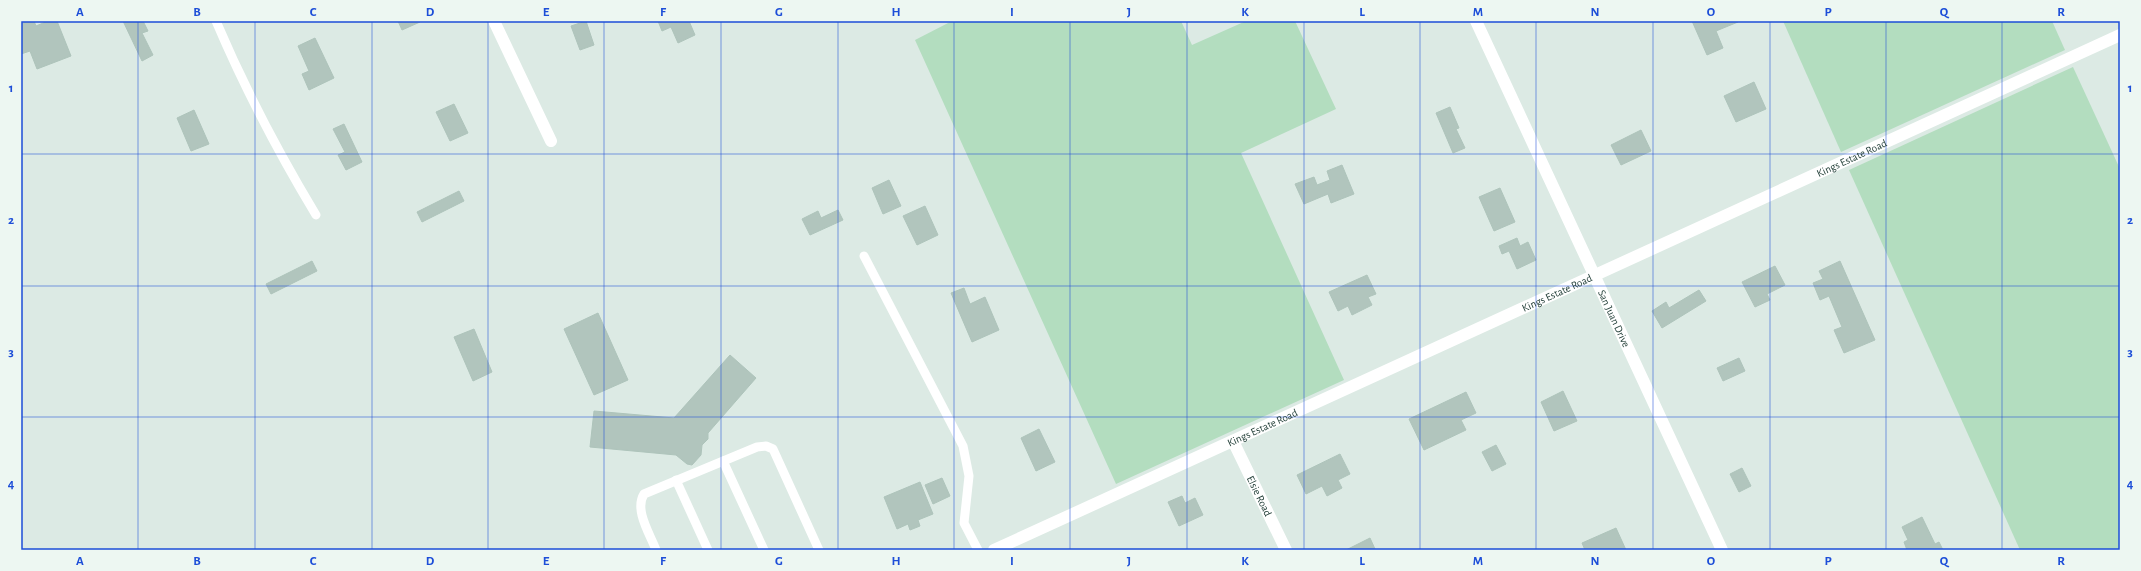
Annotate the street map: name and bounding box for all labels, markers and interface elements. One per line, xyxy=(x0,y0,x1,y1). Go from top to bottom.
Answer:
text: A xyxy=(76,6,84,19)
text: B xyxy=(193,6,201,19)
text: C xyxy=(310,6,317,19)
text: D xyxy=(426,6,435,19)
text: E xyxy=(543,6,550,19)
text: F xyxy=(660,6,667,19)
text: G xyxy=(775,6,783,19)
text: H xyxy=(891,6,901,19)
text: I xyxy=(1010,6,1014,19)
text: J xyxy=(1127,6,1131,19)
text: K xyxy=(1241,6,1249,19)
text: L xyxy=(1359,6,1365,19)
text: M xyxy=(1473,6,1483,19)
text: N xyxy=(1590,6,1600,19)
text: O xyxy=(1707,6,1716,19)
text: P xyxy=(1824,6,1832,19)
text: Q xyxy=(1940,6,1950,19)
text: R xyxy=(2057,6,2065,19)
text: 1 xyxy=(9,82,13,95)
text: 1 xyxy=(2128,82,2132,95)
street label: Kings Estate Road xyxy=(1815,137,1889,179)
text: 2 xyxy=(8,214,14,227)
text: 2 xyxy=(2127,214,2133,227)
street label: Kings Estate Road xyxy=(1520,272,1594,314)
street label: San Juan Drive xyxy=(1596,288,1632,349)
text: 3 xyxy=(8,346,14,359)
text: 3 xyxy=(2127,346,2133,359)
street label: Kings Estate Road xyxy=(1226,407,1300,449)
street label: Elsie Road xyxy=(1245,474,1274,518)
text: 4 xyxy=(8,478,15,491)
text: 4 xyxy=(2127,478,2134,491)
text: A xyxy=(76,555,84,568)
text: B xyxy=(193,555,201,568)
text: C xyxy=(310,555,317,568)
text: D xyxy=(426,555,435,568)
text: E xyxy=(543,555,550,568)
text: F xyxy=(660,555,667,568)
text: G xyxy=(775,555,783,568)
text: H xyxy=(891,555,901,568)
text: I xyxy=(1010,555,1014,568)
text: J xyxy=(1127,555,1131,568)
text: K xyxy=(1241,555,1249,568)
text: L xyxy=(1359,555,1365,568)
text: M xyxy=(1473,555,1483,568)
text: N xyxy=(1590,555,1600,568)
text: O xyxy=(1707,555,1716,568)
text: P xyxy=(1824,555,1832,568)
text: Q xyxy=(1940,555,1950,568)
text: R xyxy=(2057,555,2065,568)

